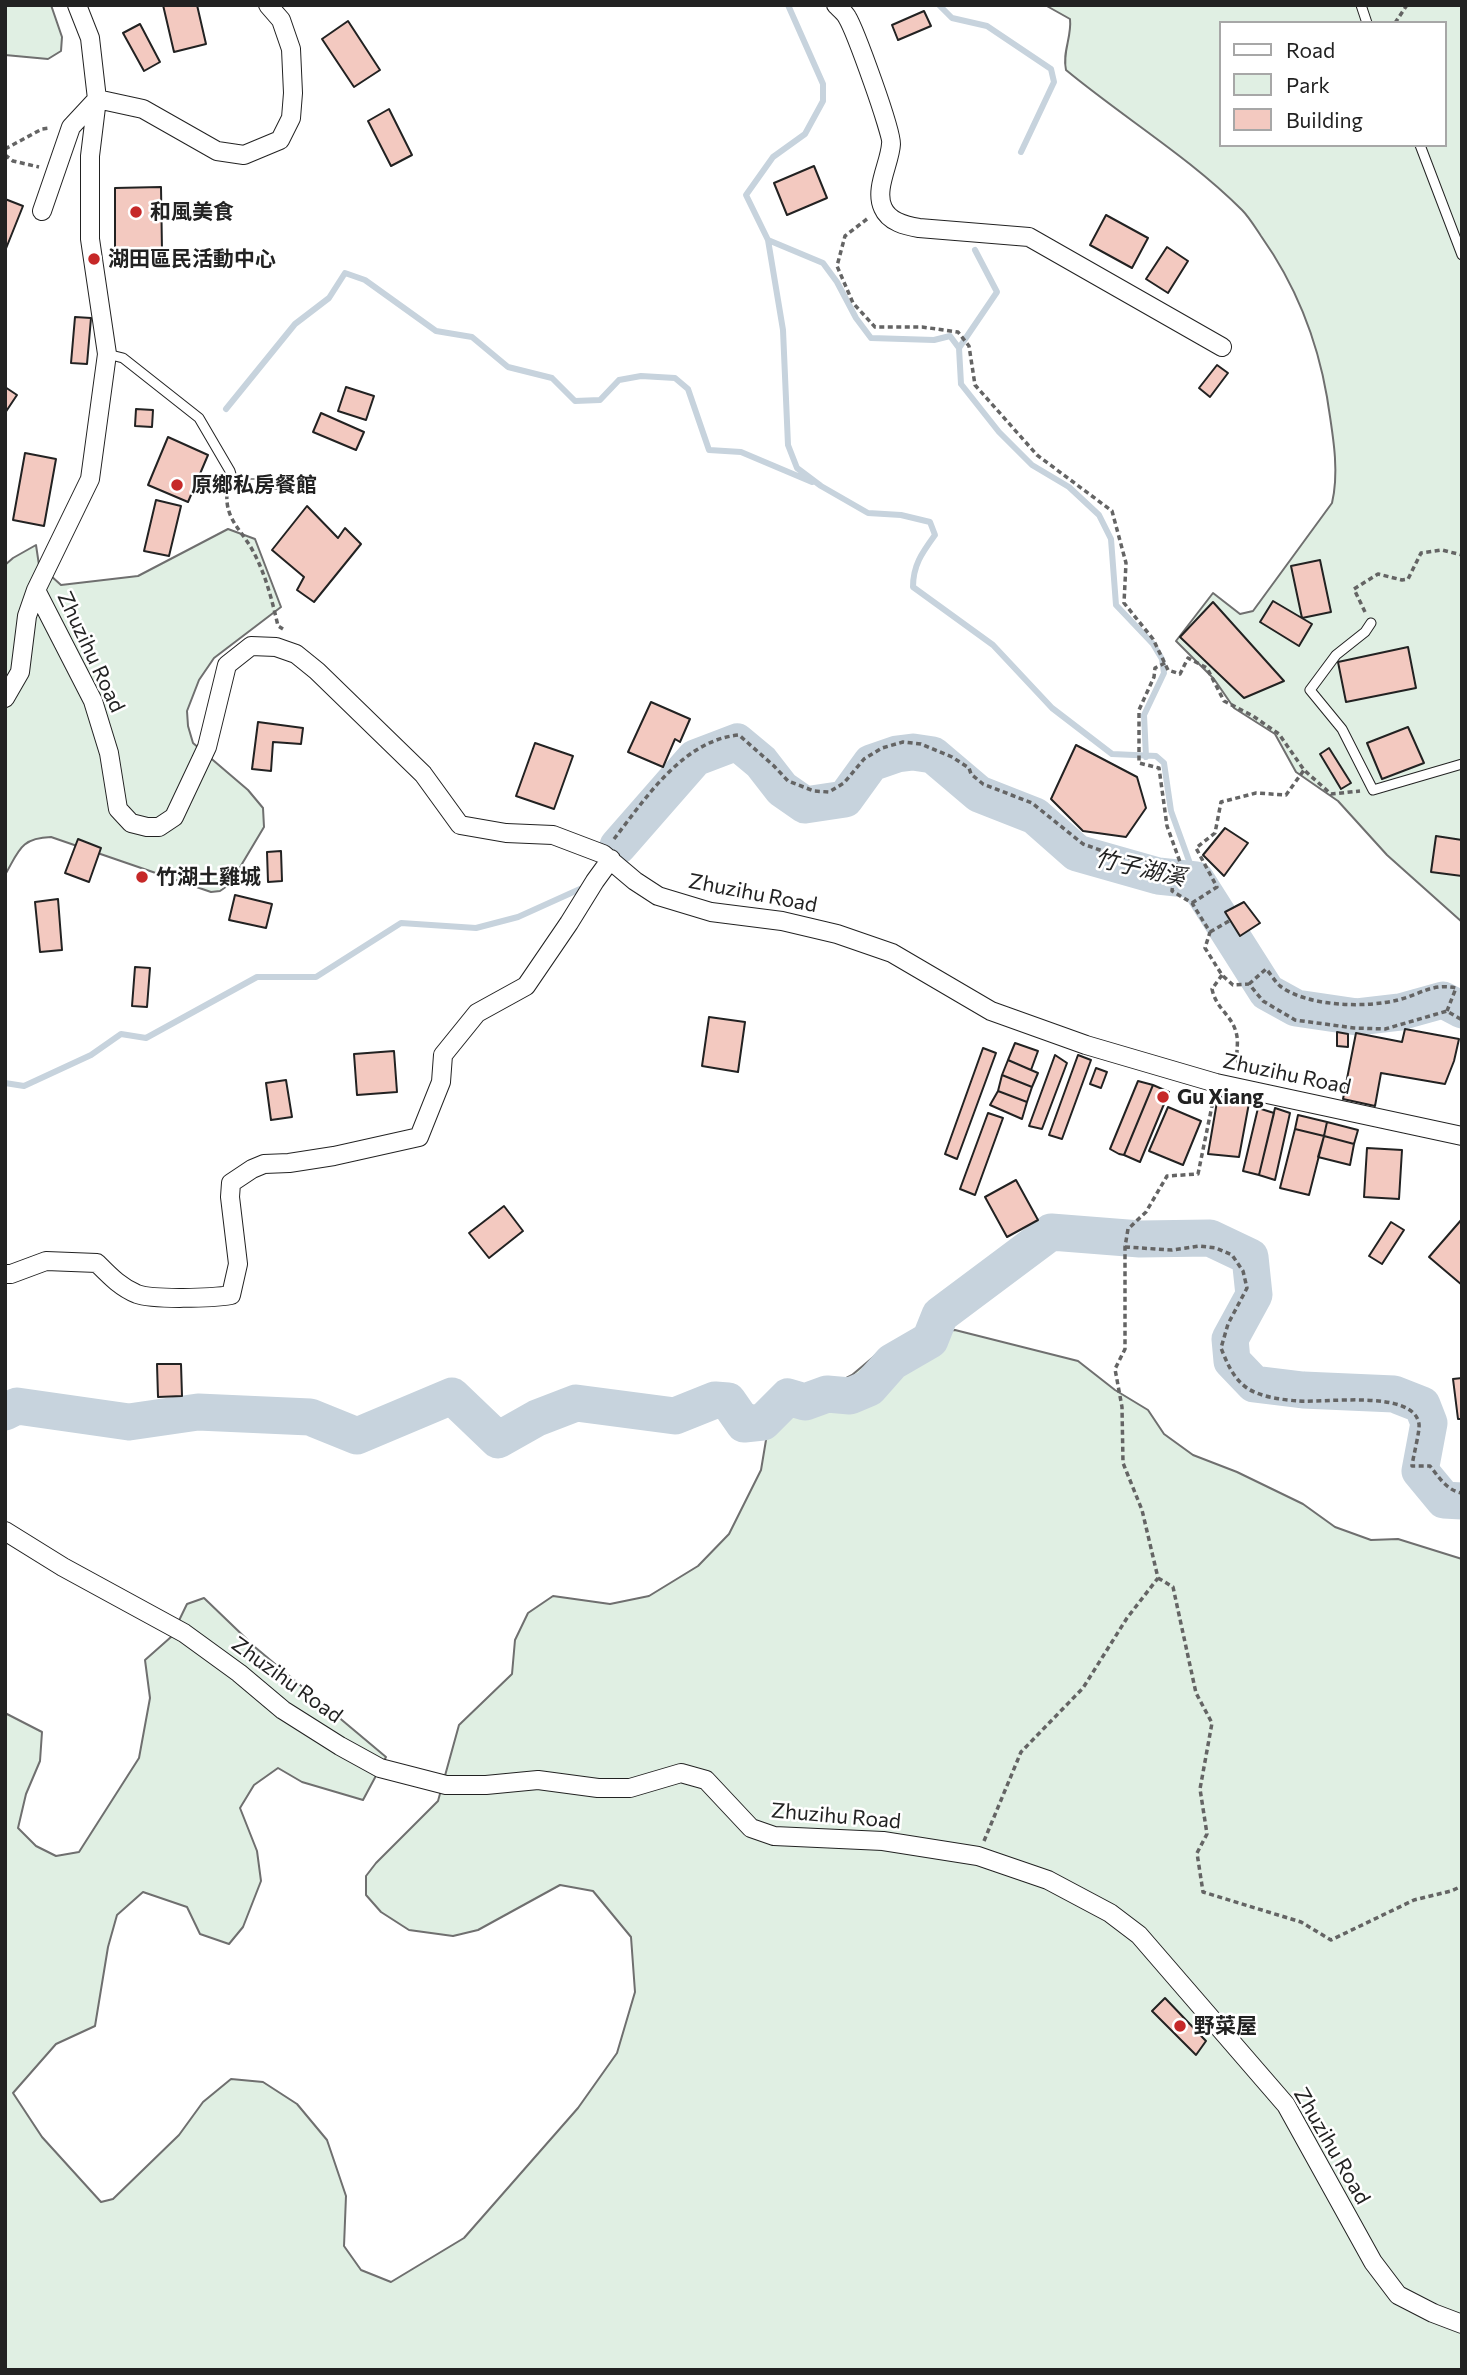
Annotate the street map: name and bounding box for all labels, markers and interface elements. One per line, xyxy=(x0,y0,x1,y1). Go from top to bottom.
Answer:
legend xyxy=(1218,21,1446,147)
text: Road xyxy=(1286,37,1335,62)
text: Park xyxy=(1286,72,1330,97)
text: Building xyxy=(1286,107,1363,132)
place label: 和風美食 xyxy=(150,199,234,225)
marker: 和風美食 xyxy=(128,204,144,220)
place label: 湖田區民活動中心 xyxy=(108,246,276,272)
marker: 湖田區民活動中心 xyxy=(86,251,102,267)
place label: 原鄉私房餐館 xyxy=(191,472,317,498)
marker: 原鄉私房餐館 xyxy=(169,477,185,493)
street label: Zhuzihu Road xyxy=(52,588,130,716)
water label: 竹子湖溪 xyxy=(1092,844,1188,892)
place label: 竹湖土雞城 xyxy=(156,864,261,890)
street label: Zhuzihu Road xyxy=(687,868,819,918)
marker: 竹湖土雞城 xyxy=(134,869,150,885)
street label: Zhuzihu Road xyxy=(1221,1048,1353,1100)
place label: Gu Xiang xyxy=(1177,1084,1264,1110)
marker: Gu Xiang xyxy=(1155,1089,1171,1105)
street label: Zhuzihu Road xyxy=(227,1631,347,1729)
street label: Zhuzihu Road xyxy=(770,1798,902,1834)
place label: 野菜屋 xyxy=(1194,2013,1257,2039)
marker: 野菜屋 xyxy=(1172,2018,1188,2034)
street label: Zhuzihu Road xyxy=(1288,2083,1376,2209)

